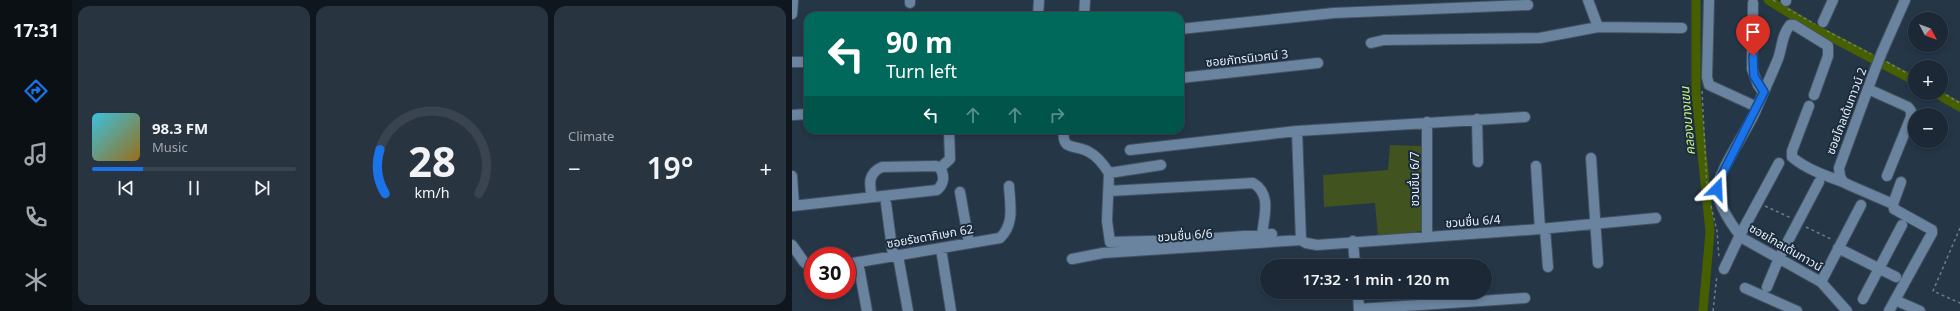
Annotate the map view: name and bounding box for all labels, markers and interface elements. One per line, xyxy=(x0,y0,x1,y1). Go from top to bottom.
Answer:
north arrow xyxy=(1908,12,1948,52)
map controls xyxy=(1908,12,1948,148)
pin xyxy=(1736,15,1770,56)
text: 17:31 xyxy=(13,18,59,42)
icon: arrive xyxy=(1742,21,1764,43)
text: 90 m xyxy=(886,23,953,61)
icon: left xyxy=(820,28,872,80)
street label: ซอยภัทรนิเวศน์ 3 xyxy=(1205,45,1289,71)
text: Turn left xyxy=(886,59,957,83)
button: + xyxy=(1908,60,1948,100)
street label: ซอยโกลเด้นทาวน์ 2 xyxy=(1822,65,1870,157)
icon: directions xyxy=(22,77,50,105)
water label: คลองบางเขน xyxy=(1675,85,1699,156)
icon: left xyxy=(920,104,942,126)
icon: ahead xyxy=(962,104,984,126)
icon: ahead xyxy=(1004,104,1026,126)
icon: right xyxy=(1046,104,1068,126)
button: − xyxy=(1908,108,1948,148)
text: 98.3 FM xyxy=(152,118,208,138)
text: Climate xyxy=(568,127,614,145)
text: 28 xyxy=(408,132,456,188)
text: Music xyxy=(152,138,188,156)
icon: music xyxy=(22,140,50,168)
text: 19° xyxy=(646,147,694,188)
street label: ชวนชื่น 6/7 xyxy=(1406,151,1423,207)
text: − xyxy=(568,153,581,183)
text: + xyxy=(759,153,772,183)
position arrow xyxy=(1696,168,1738,210)
icon: previous xyxy=(115,177,137,199)
icon: pause xyxy=(183,177,205,199)
icon: next xyxy=(251,177,273,199)
text: km/h xyxy=(414,182,450,201)
icon: phone xyxy=(22,203,50,231)
street label: ชวนชื่น 6/4 xyxy=(1445,211,1501,231)
street label: ซอยโกลเด้นทาวน์ xyxy=(1746,219,1826,275)
street label: ซอยรัชดาภิเษก 62 xyxy=(885,220,975,252)
street label: ชวนชื่น 6/6 xyxy=(1157,225,1213,245)
speed limit sign: 30 xyxy=(804,247,856,299)
icon: climate xyxy=(22,266,50,294)
text: 17:32 · 1 min · 120 m xyxy=(1302,269,1450,289)

